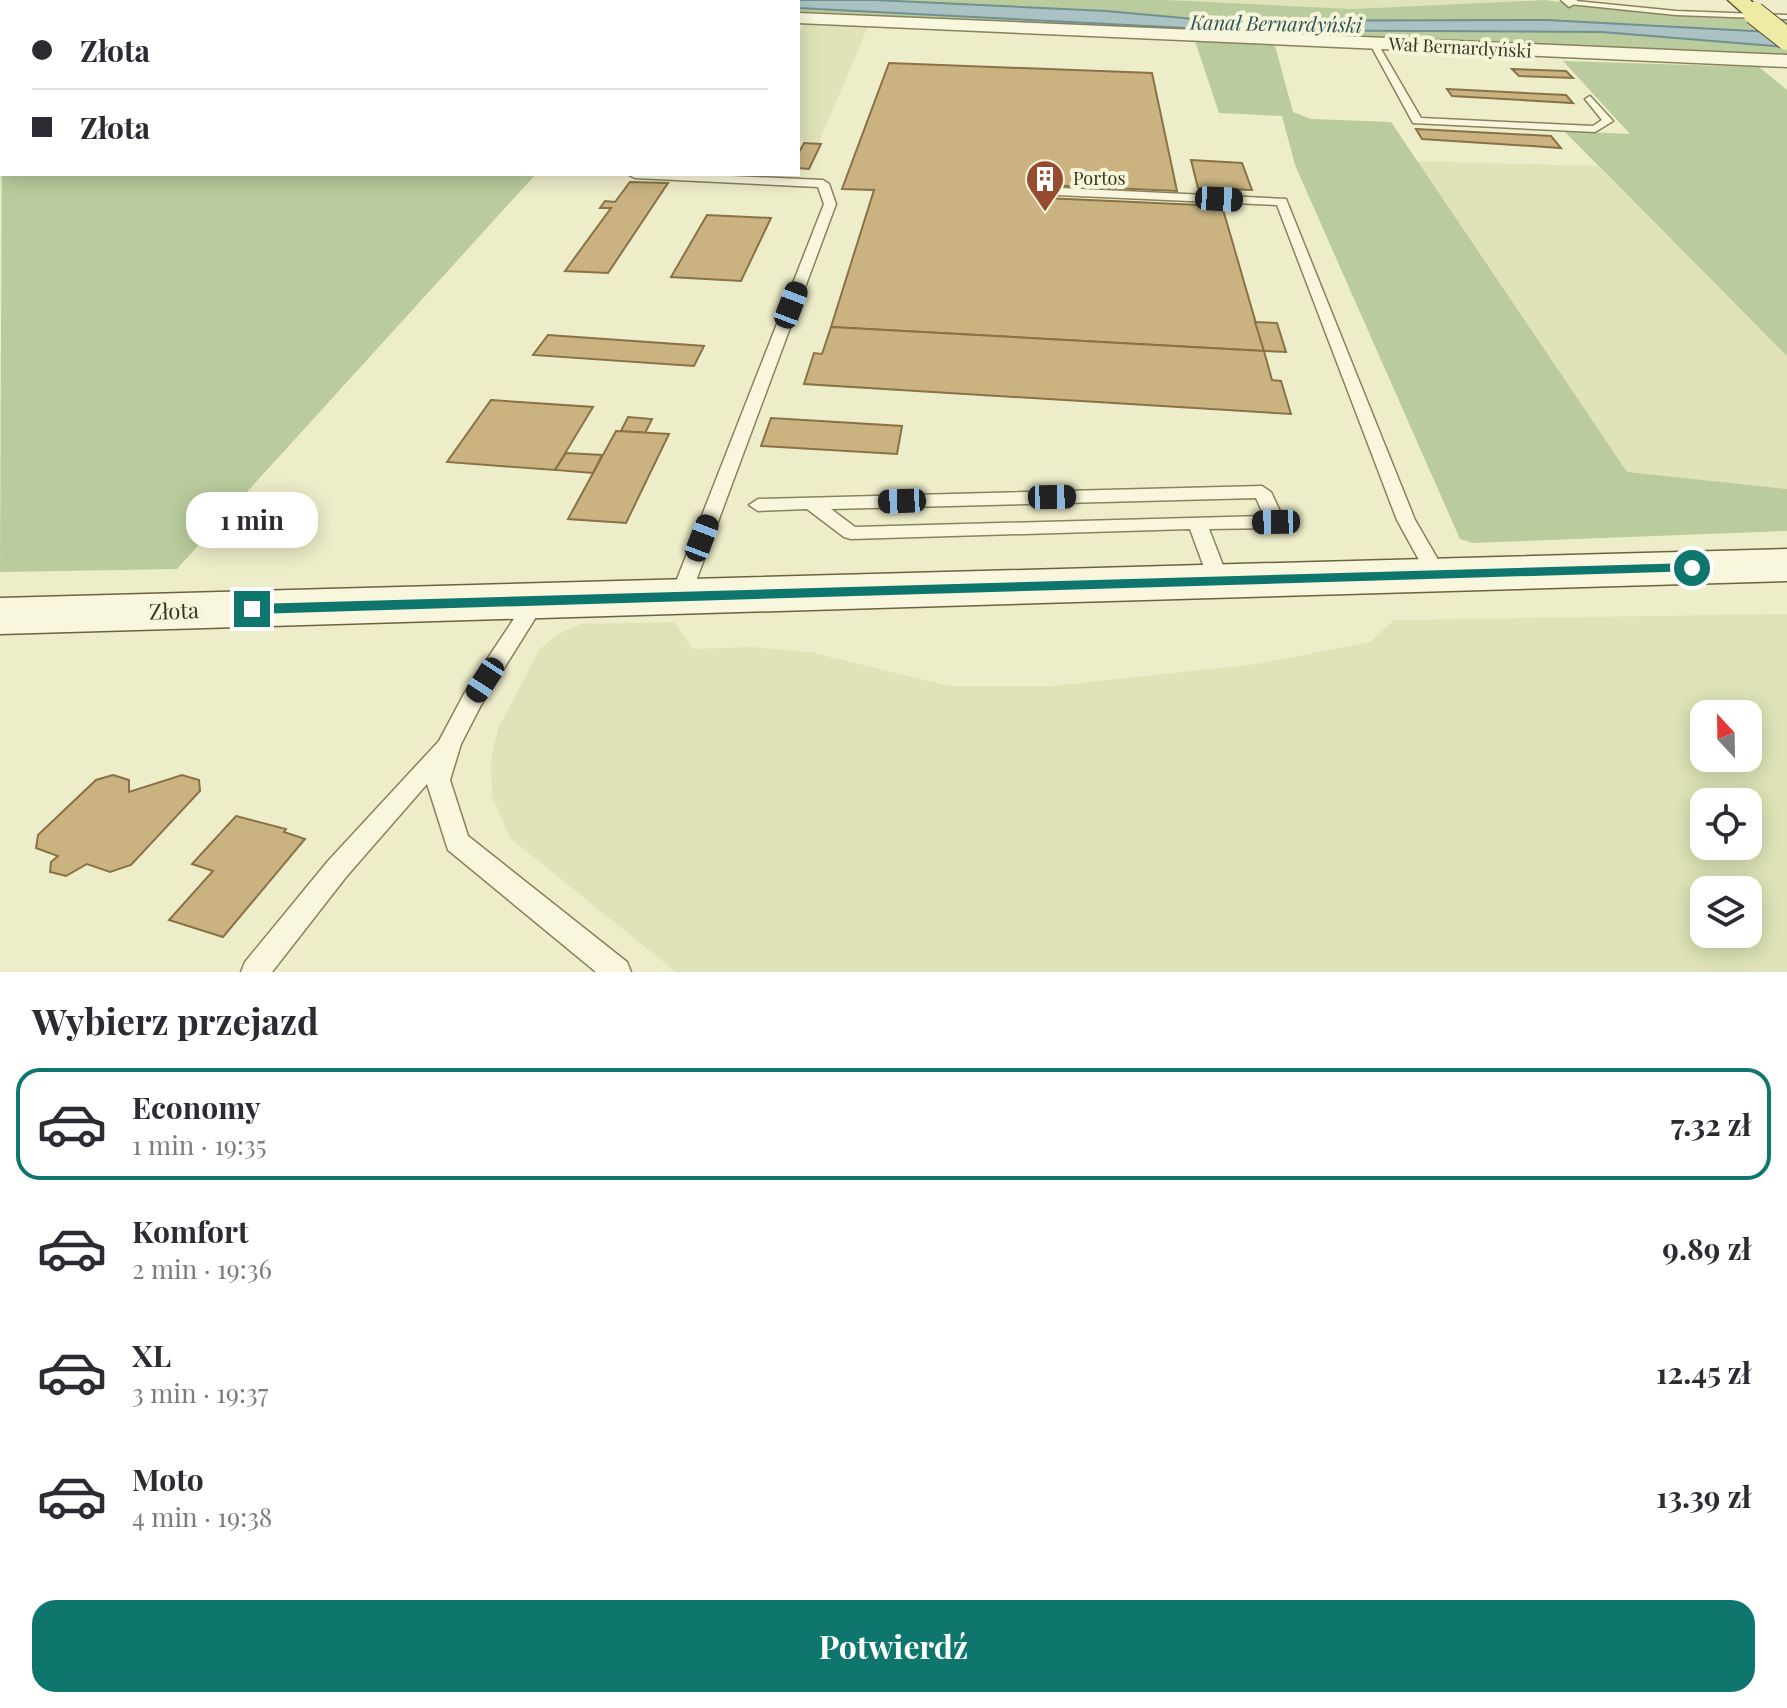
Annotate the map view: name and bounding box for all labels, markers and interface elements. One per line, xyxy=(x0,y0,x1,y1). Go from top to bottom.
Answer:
water label: Kanał Bernardyński xyxy=(1189,7,1363,38)
text: Złota xyxy=(80,30,150,70)
street label: Wał Bernardyński xyxy=(1387,31,1532,63)
text: Złota xyxy=(80,107,150,147)
building icon: Portos xyxy=(1024,158,1066,213)
place label: Portos xyxy=(1073,166,1126,190)
car xyxy=(1194,186,1244,212)
car xyxy=(771,278,811,332)
car xyxy=(1028,485,1076,509)
car xyxy=(878,488,926,514)
callout: 1 min xyxy=(186,493,318,549)
text: 1 min xyxy=(220,502,284,537)
car xyxy=(1252,510,1300,534)
car xyxy=(682,511,722,565)
route start xyxy=(1674,550,1710,586)
route end xyxy=(234,591,270,627)
street label: Złota xyxy=(148,594,199,626)
car xyxy=(462,653,508,707)
north arrow xyxy=(1690,700,1762,772)
map controls xyxy=(1690,700,1762,948)
button: locate xyxy=(1690,788,1762,860)
button: layers xyxy=(1690,876,1762,948)
text: Wybierz przejazd xyxy=(32,996,319,1044)
text: Economy xyxy=(132,1087,261,1127)
icon: car xyxy=(36,1088,108,1160)
text: 7.32 zł xyxy=(1671,1104,1751,1144)
text: 1 min · 19:35 xyxy=(132,1127,266,1162)
text: Komfort xyxy=(132,1211,249,1251)
icon: car xyxy=(36,1212,108,1284)
text: 9.89 zł xyxy=(1662,1228,1751,1268)
text: 2 min · 19:36 xyxy=(132,1251,272,1286)
text: XL xyxy=(132,1335,171,1375)
icon: car xyxy=(36,1336,108,1408)
text: 12.45 zł xyxy=(1656,1352,1751,1392)
text: 3 min · 19:37 xyxy=(132,1375,268,1410)
text: Moto xyxy=(132,1459,204,1499)
icon: car xyxy=(36,1460,108,1532)
text: 13.39 zł xyxy=(1656,1476,1751,1516)
text: 4 min · 19:38 xyxy=(132,1499,272,1534)
button: Potwierdź xyxy=(32,1600,1755,1692)

